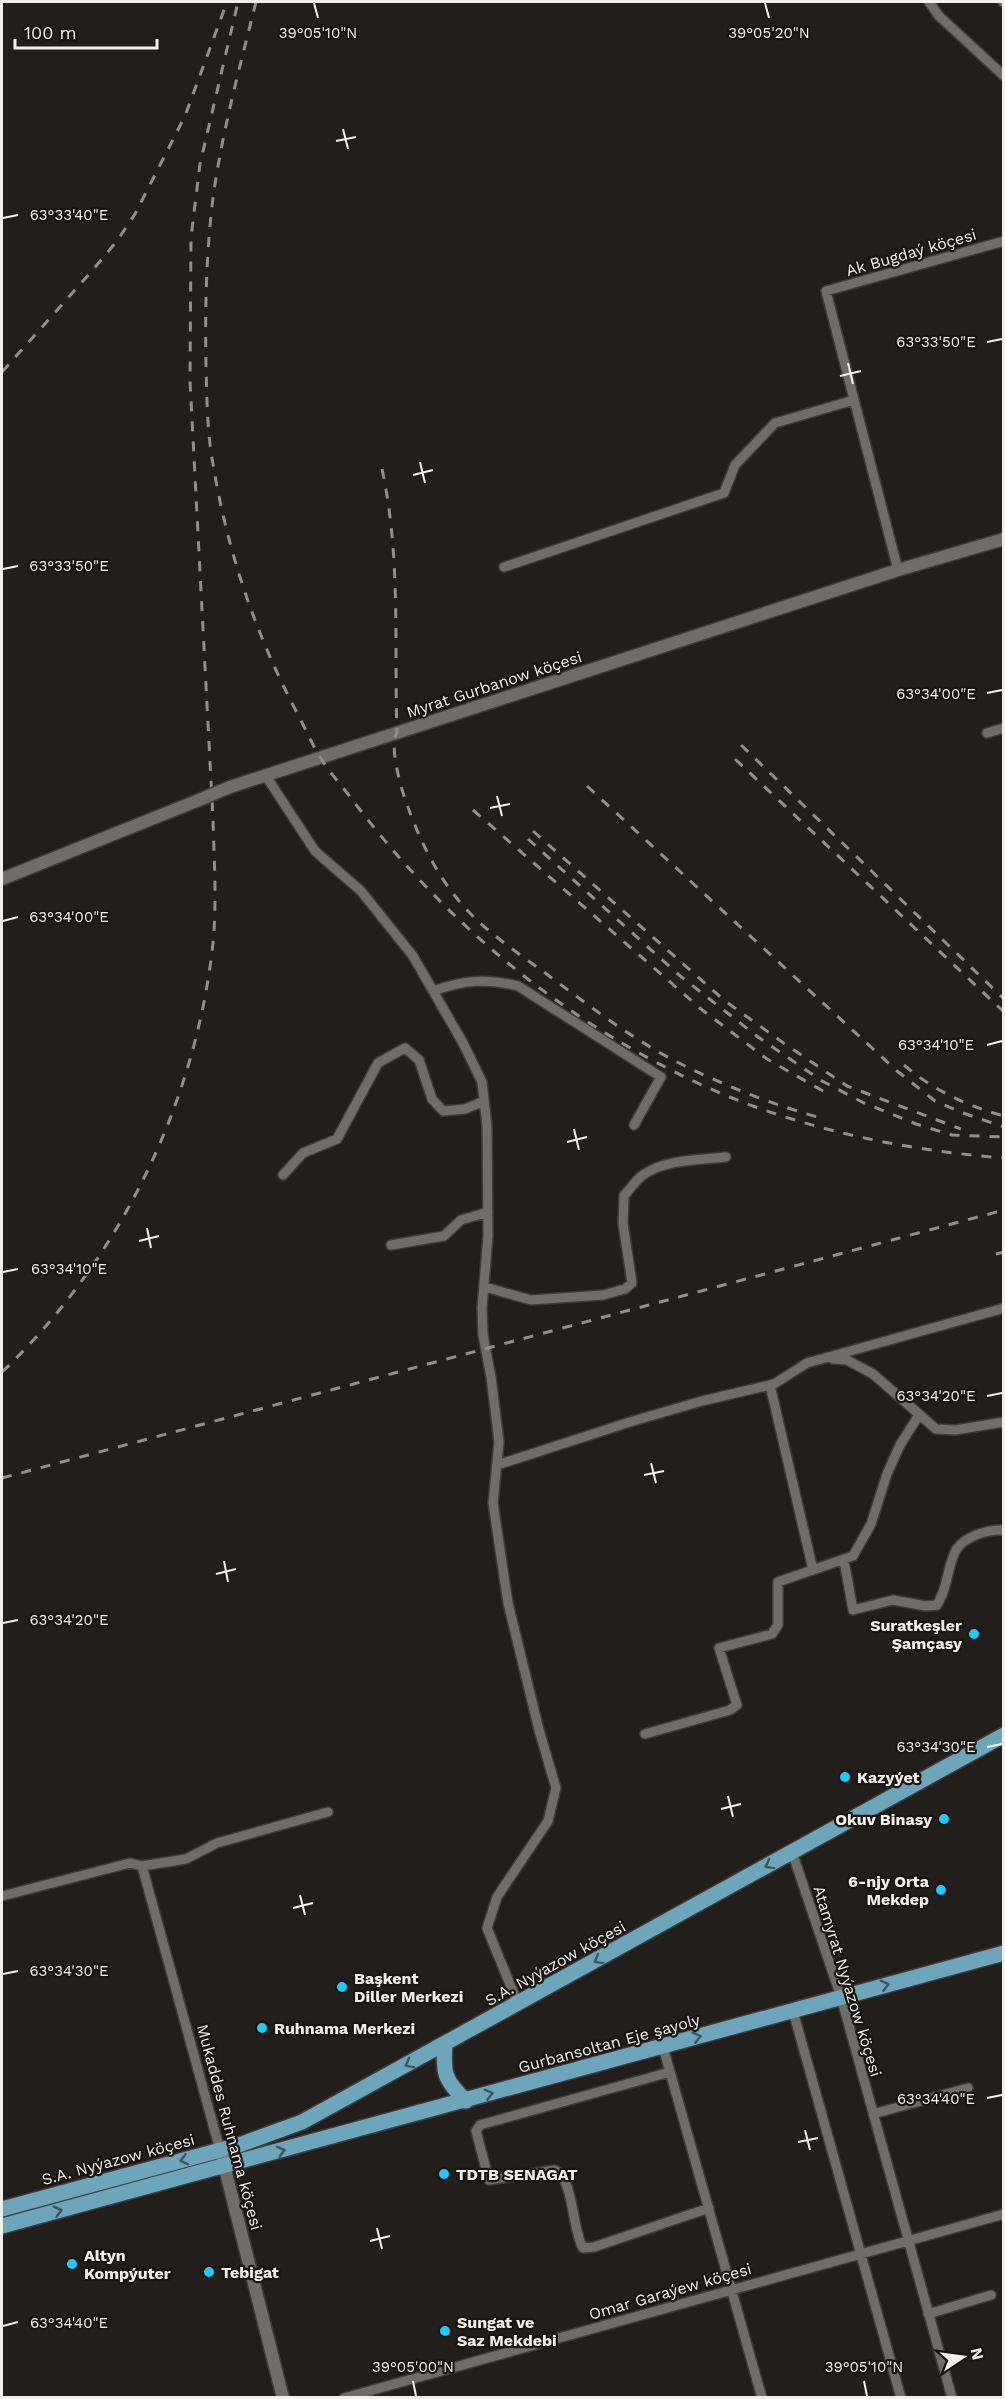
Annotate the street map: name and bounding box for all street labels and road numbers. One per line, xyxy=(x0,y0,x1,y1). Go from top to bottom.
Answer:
street label: Ak Bugdaý köçesi xyxy=(844,225,979,280)
street label: Myrat Gurbanow köçesi xyxy=(404,647,584,722)
street label: Atamyrat Nyýazow köçesi xyxy=(809,1883,886,2079)
street label: S.A. Nyýazow köçesi xyxy=(482,1917,629,2010)
street label: Gurbansoltan Eje şayoly xyxy=(516,2010,703,2077)
street label: Mukaddes Ruhnama köçesi xyxy=(193,2022,266,2232)
street label: S.A. Nyýazow köçesi xyxy=(39,2130,197,2189)
street label: Omar Garaýew köçesi xyxy=(587,2259,754,2324)

